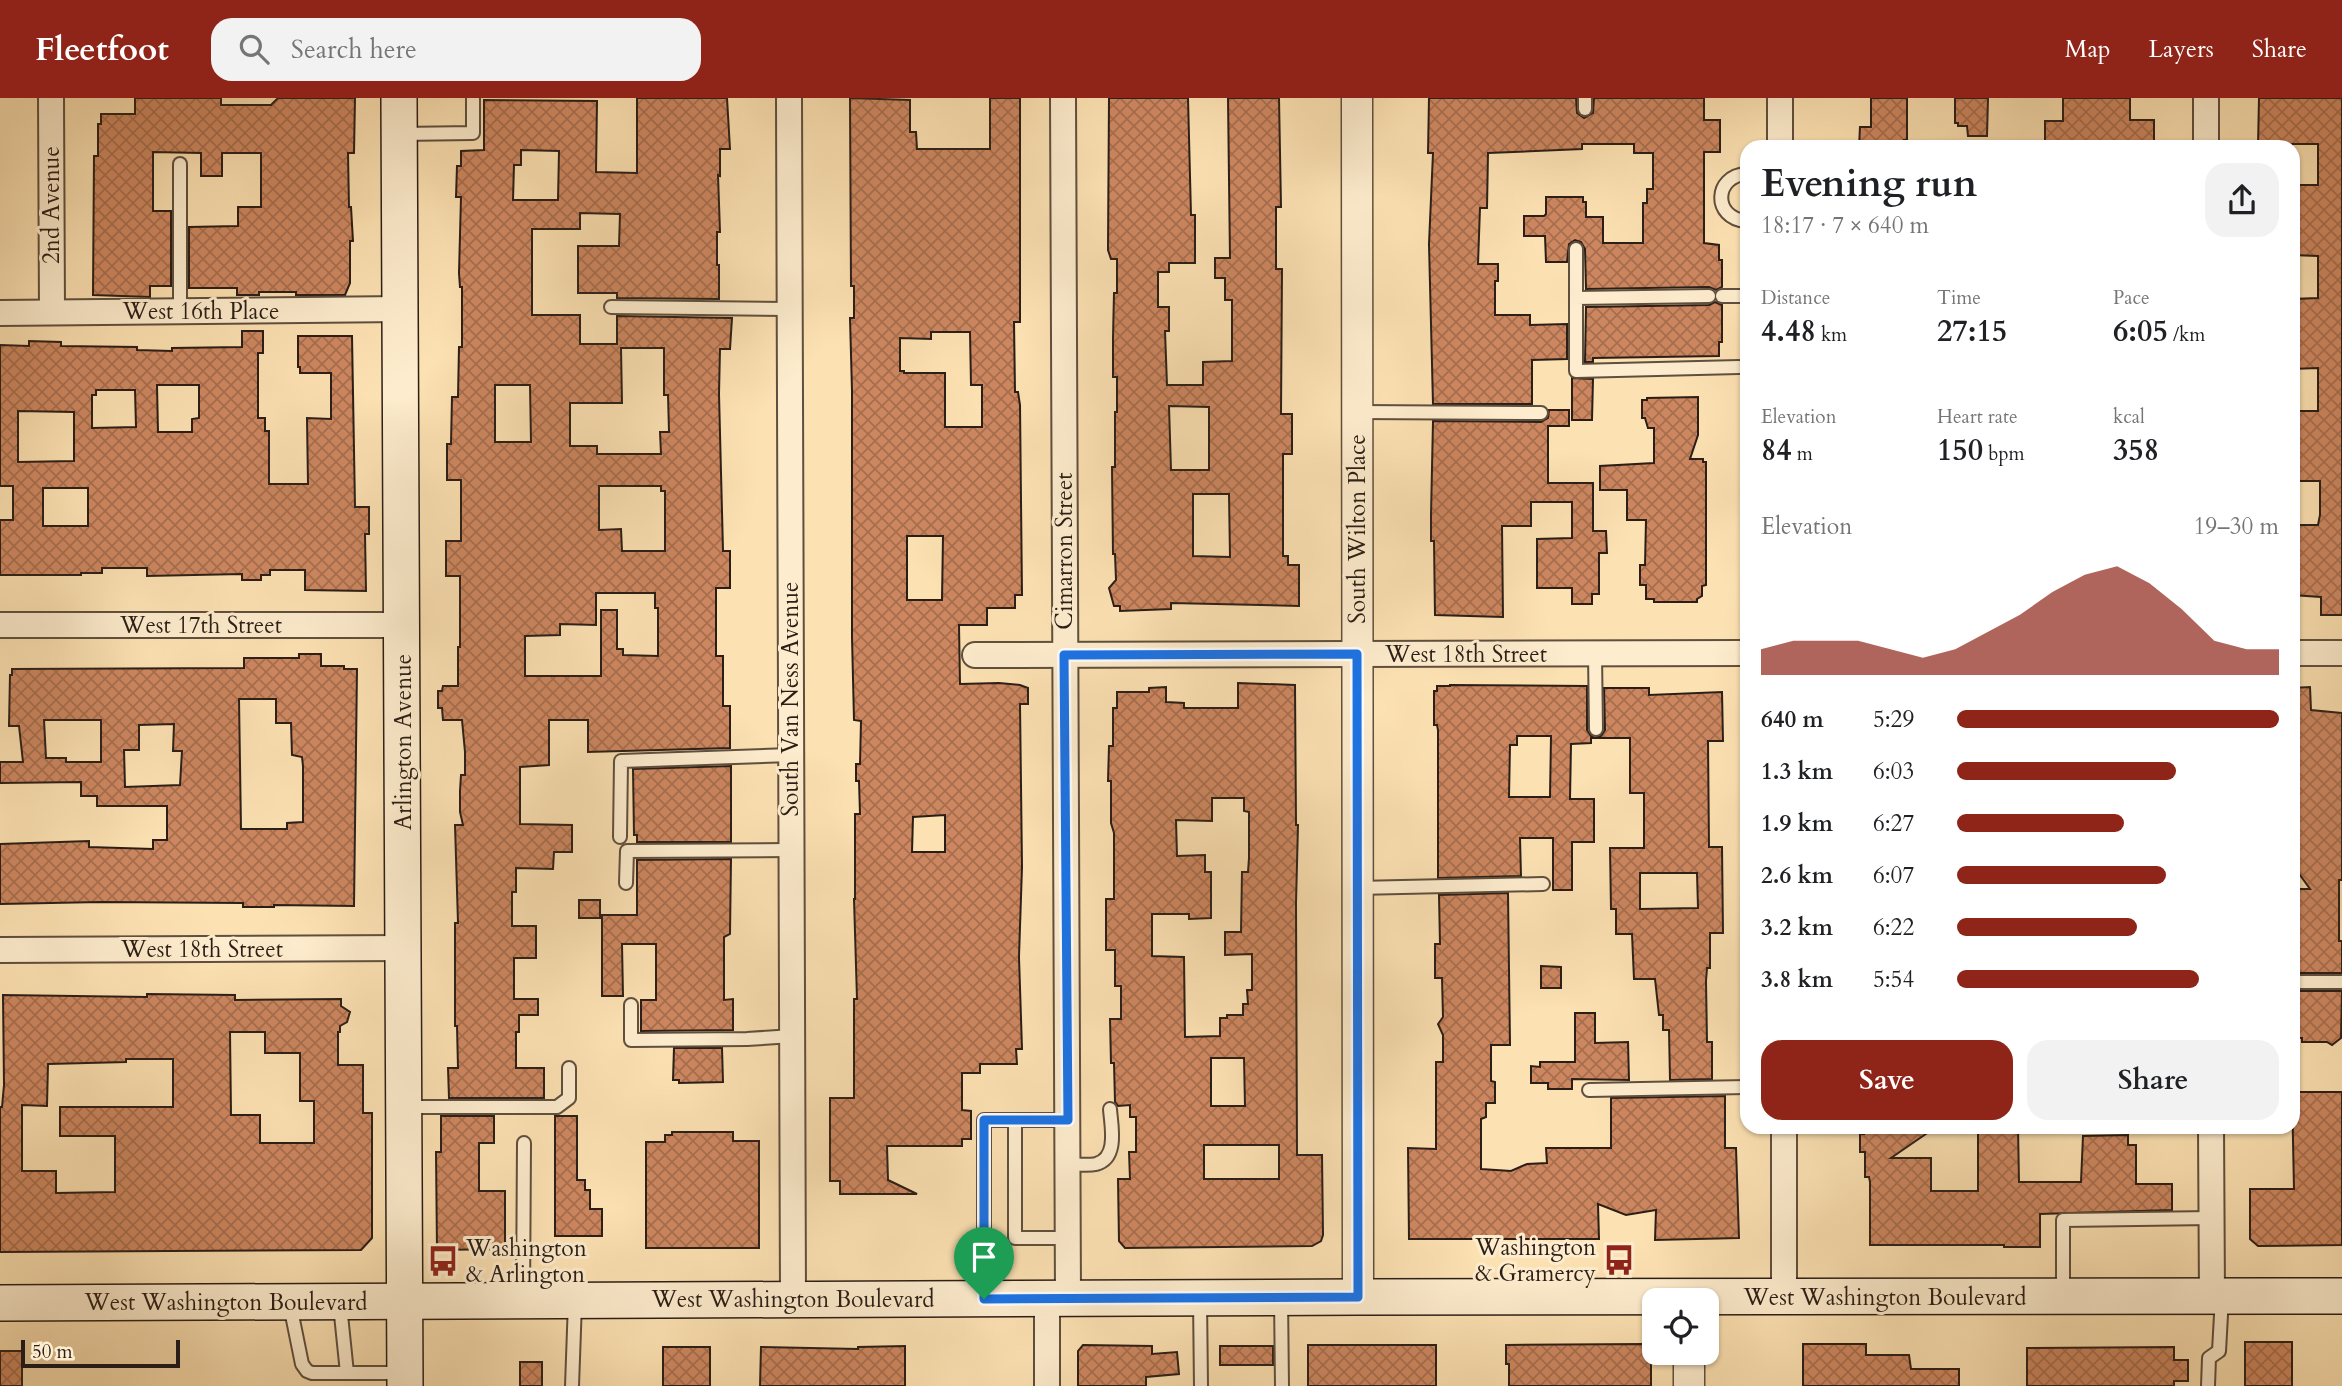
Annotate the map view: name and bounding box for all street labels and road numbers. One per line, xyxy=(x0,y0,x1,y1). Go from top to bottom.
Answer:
street label: 2nd Avenue xyxy=(36,146,67,264)
street label: West 16th Place xyxy=(122,296,279,327)
street label: South Wilton Place xyxy=(1342,434,1373,624)
street label: Cimarron Street xyxy=(1049,472,1080,630)
street label: South Van Ness Avenue xyxy=(775,582,806,816)
street label: West 17th Street xyxy=(119,610,282,641)
street label: West 18th Street xyxy=(1384,639,1547,670)
street label: Arlington Avenue xyxy=(388,654,419,830)
street label: West 18th Street xyxy=(120,934,283,965)
street label: West Washington Boulevard xyxy=(1742,1282,2027,1313)
street label: West Washington Boulevard xyxy=(650,1284,935,1315)
street label: West Washington Boulevard xyxy=(83,1287,368,1318)

